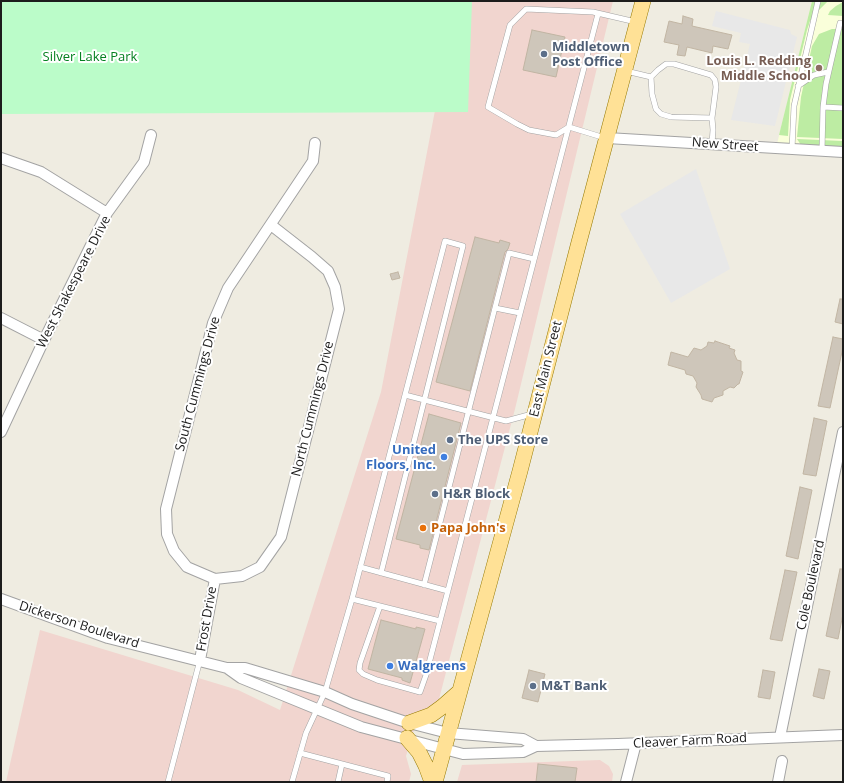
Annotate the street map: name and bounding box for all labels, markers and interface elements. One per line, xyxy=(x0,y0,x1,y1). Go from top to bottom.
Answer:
place label: Middletown Post Office xyxy=(552,39,630,70)
park label: Silver Lake Park xyxy=(43,49,137,65)
marker: Middletown Post Office xyxy=(539,49,549,59)
place label: Louis L. Redding Middle School xyxy=(706,53,811,84)
marker: Louis L. Redding Middle School xyxy=(814,63,824,73)
street label: New Street xyxy=(691,135,759,155)
street label: West Shakespeare Drive xyxy=(34,213,114,351)
street label: South Cummings Drive xyxy=(172,315,224,453)
street label: East Main Street xyxy=(527,319,565,419)
street label: North Cummings Drive xyxy=(289,340,337,478)
place label: The UPS Store xyxy=(458,432,548,448)
marker: The UPS Store xyxy=(445,435,455,445)
place label: United Floors, Inc. xyxy=(366,442,436,473)
marker: United Floors, Inc. xyxy=(439,452,449,462)
place label: H&R Block xyxy=(443,486,510,502)
marker: H&R Block xyxy=(430,489,440,499)
place label: Papa John's xyxy=(431,520,506,536)
marker: Papa John's xyxy=(418,523,428,533)
street label: Cole Boulevard xyxy=(794,539,828,631)
street label: Frost Drive xyxy=(194,585,220,653)
street label: Dickerson Boulevard xyxy=(17,598,141,652)
place label: Walgreens xyxy=(398,658,466,674)
marker: Walgreens xyxy=(385,661,395,671)
place label: M&T Bank xyxy=(541,678,607,694)
marker: M&T Bank xyxy=(528,681,538,691)
street label: Cleaver Farm Road xyxy=(633,730,747,752)

